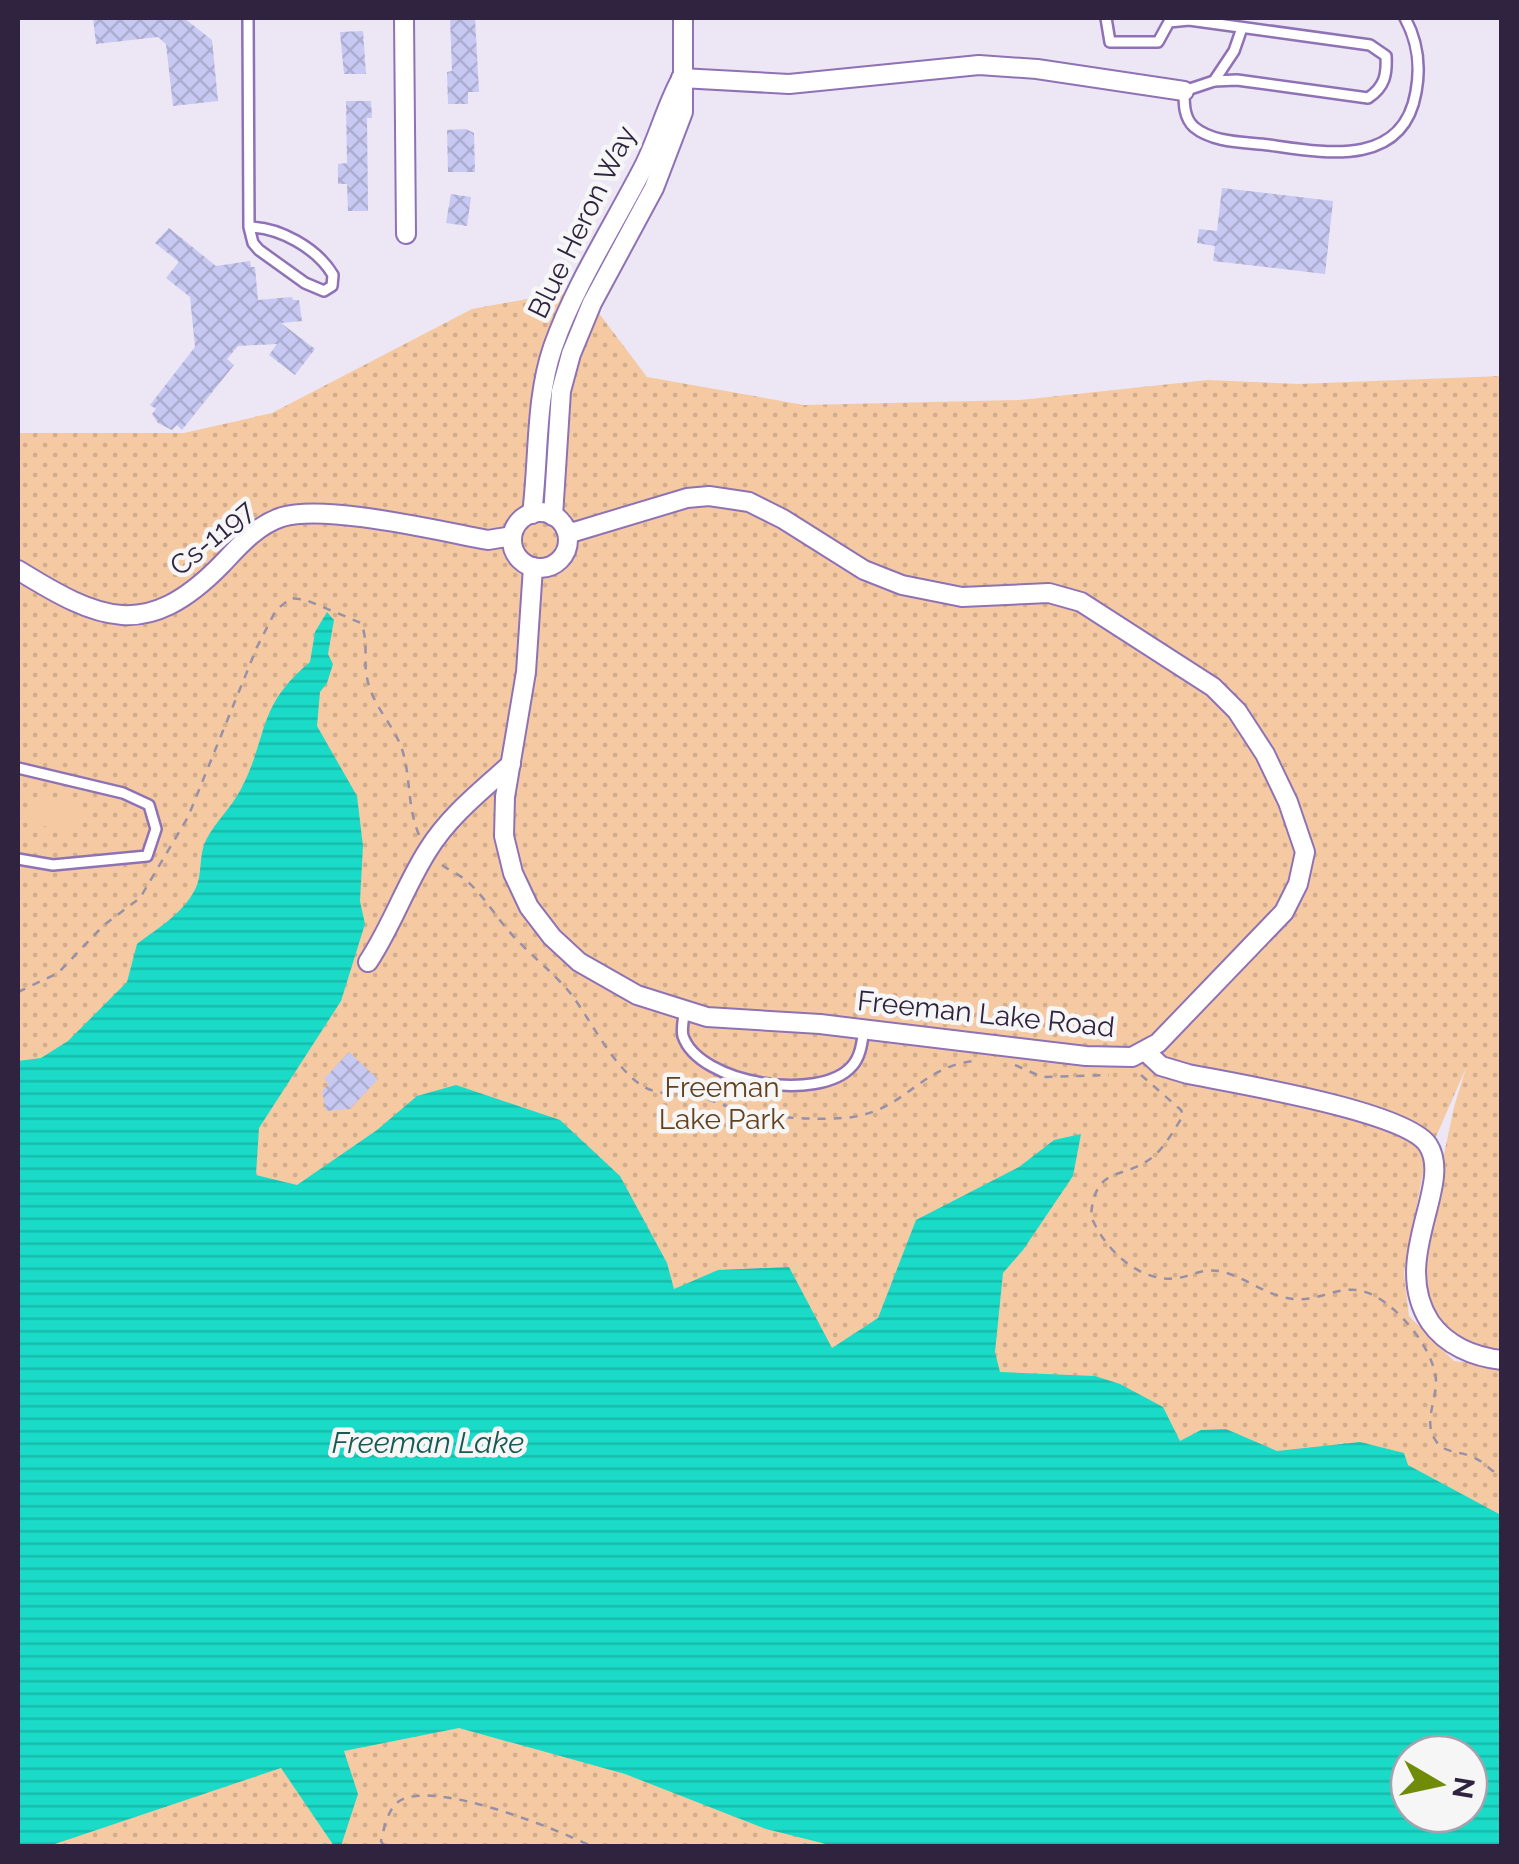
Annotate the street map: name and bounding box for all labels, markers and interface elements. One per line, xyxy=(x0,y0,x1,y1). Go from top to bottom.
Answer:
street label: Blue Heron Way xyxy=(521,121,643,323)
street label: Cs-1197 xyxy=(163,493,261,583)
street label: Freeman Lake Road xyxy=(856,984,1116,1044)
park label: Freeman Lake Park xyxy=(659,1071,785,1136)
water label: Freeman Lake xyxy=(332,1425,524,1460)
north arrow xyxy=(1389,1734,1489,1834)
text: N xyxy=(1445,1775,1481,1801)

